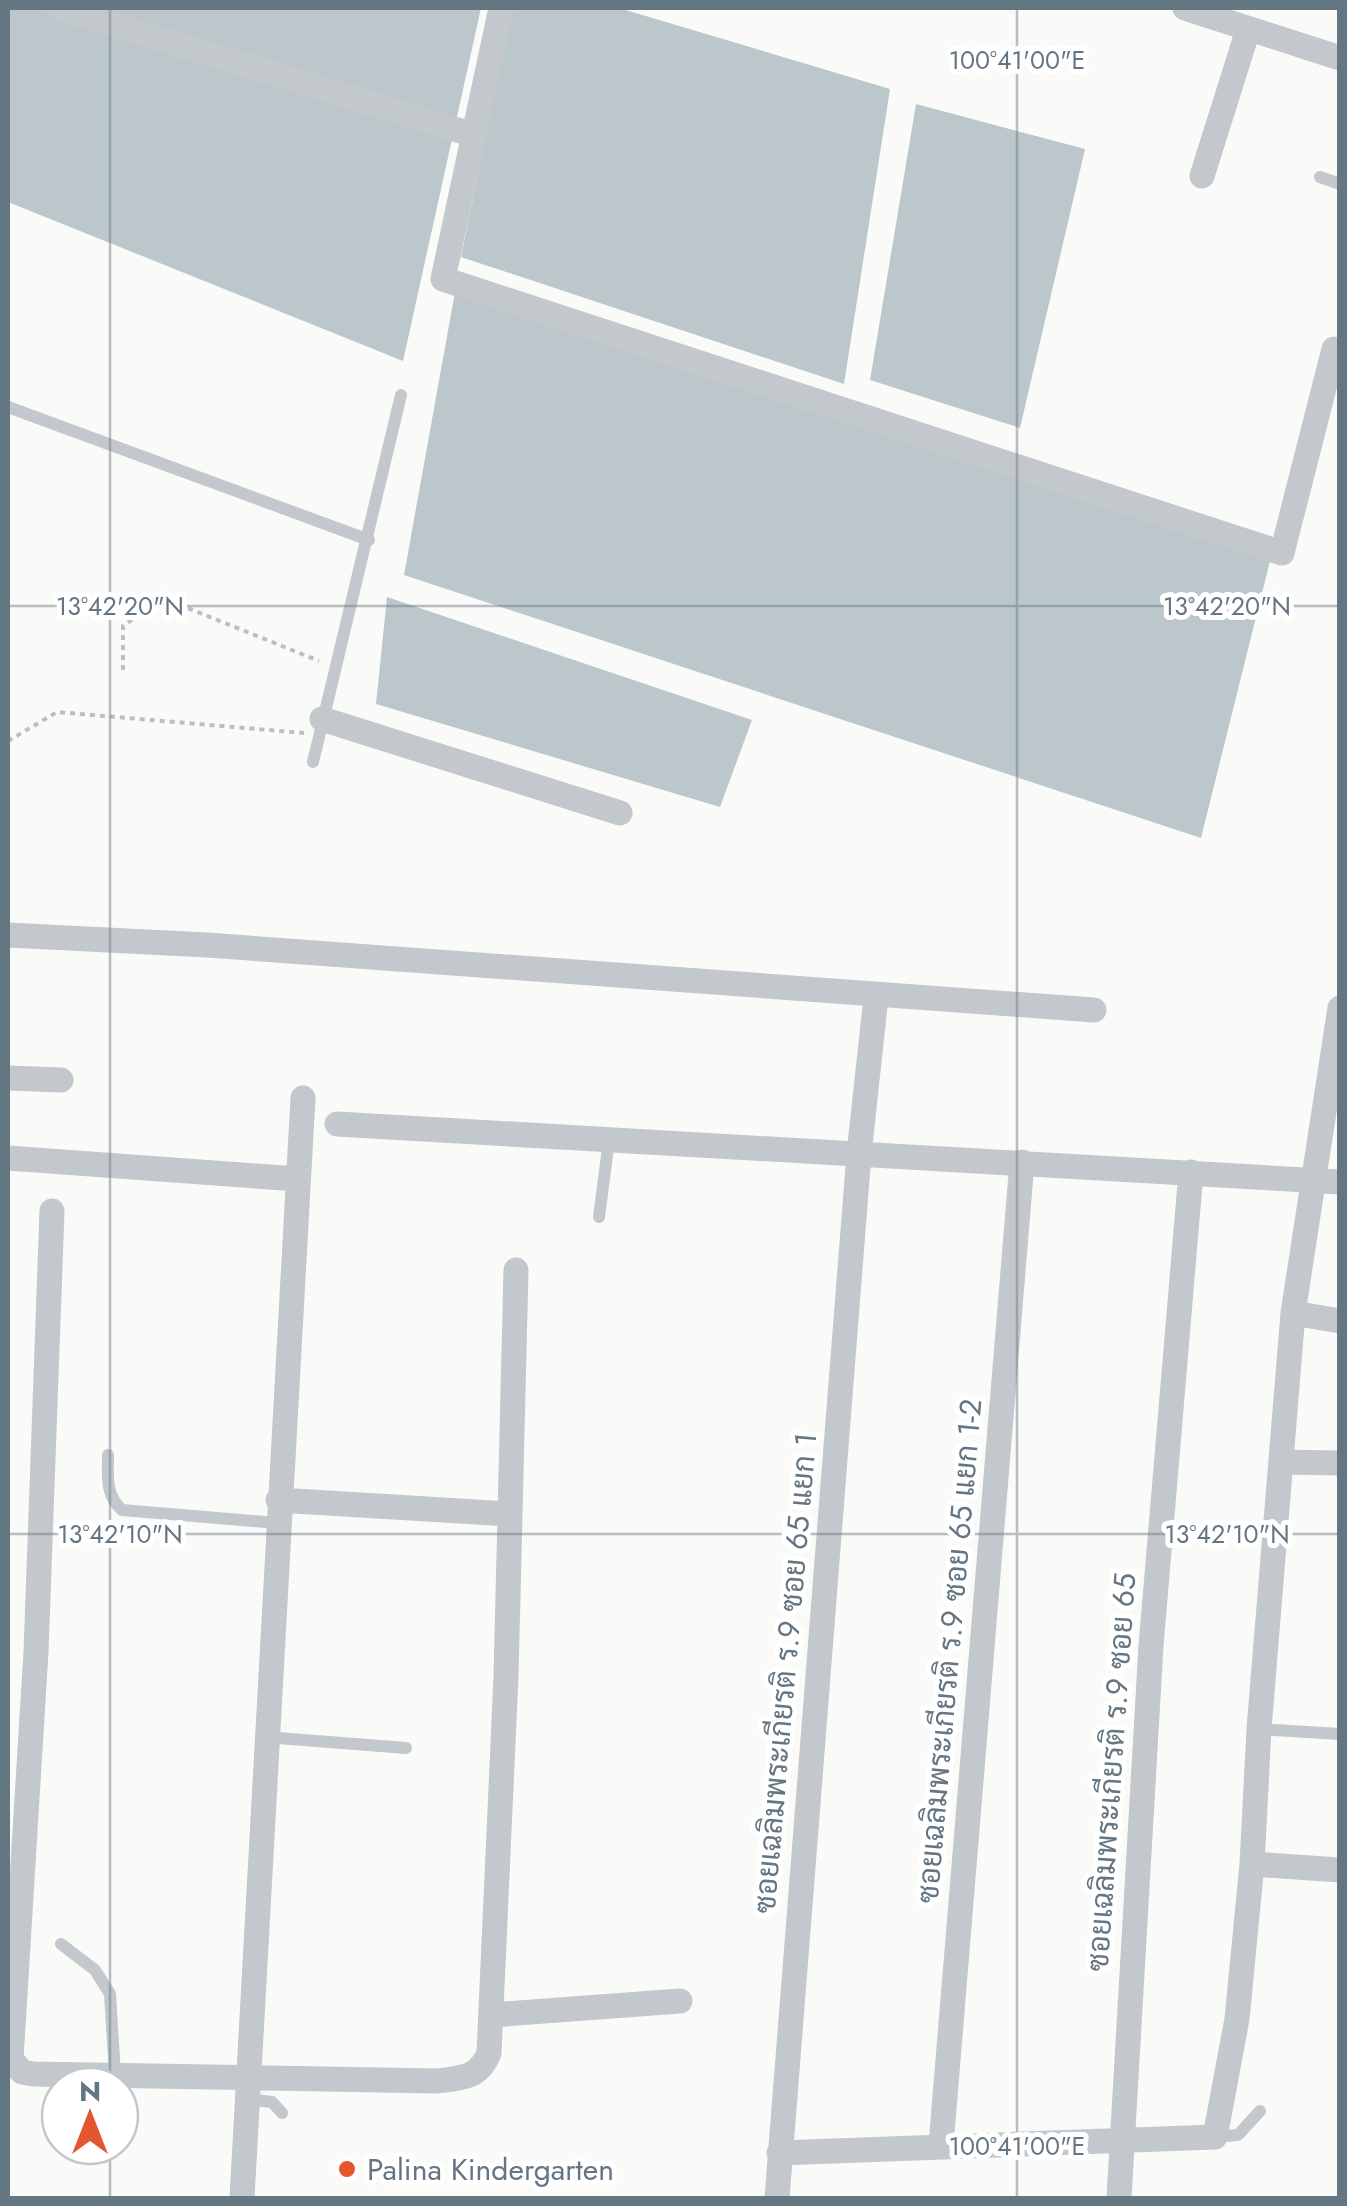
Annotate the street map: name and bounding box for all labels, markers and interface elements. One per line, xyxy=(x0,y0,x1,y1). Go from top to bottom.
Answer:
text: 100°41'00"E xyxy=(949,42,1085,78)
text: 13°42'20"N xyxy=(56,588,184,624)
text: 13°42'20"N xyxy=(1163,588,1291,624)
street label: ซอยเฉลิมพระเกียรติ ร.9 ซอย 65 แยก 1-2 xyxy=(906,1397,992,1905)
street label: ซอยเฉลิมพระเกียรติ ร.9 ซอย 65 แยก 1 xyxy=(743,1431,827,1915)
text: 13°42'10"N xyxy=(57,1516,183,1552)
text: 13°42'10"N xyxy=(1164,1516,1290,1552)
street label: ซอยเฉลิมพระเกียรติ ร.9 ซอย 65 xyxy=(1076,1571,1146,1973)
north arrow xyxy=(40,2066,140,2166)
text: N xyxy=(79,2071,101,2112)
text: 100°41'00"E xyxy=(949,2128,1085,2164)
place label: Palina Kindergarten xyxy=(367,2148,614,2191)
marker: Palina Kindergarten xyxy=(336,2158,358,2180)

